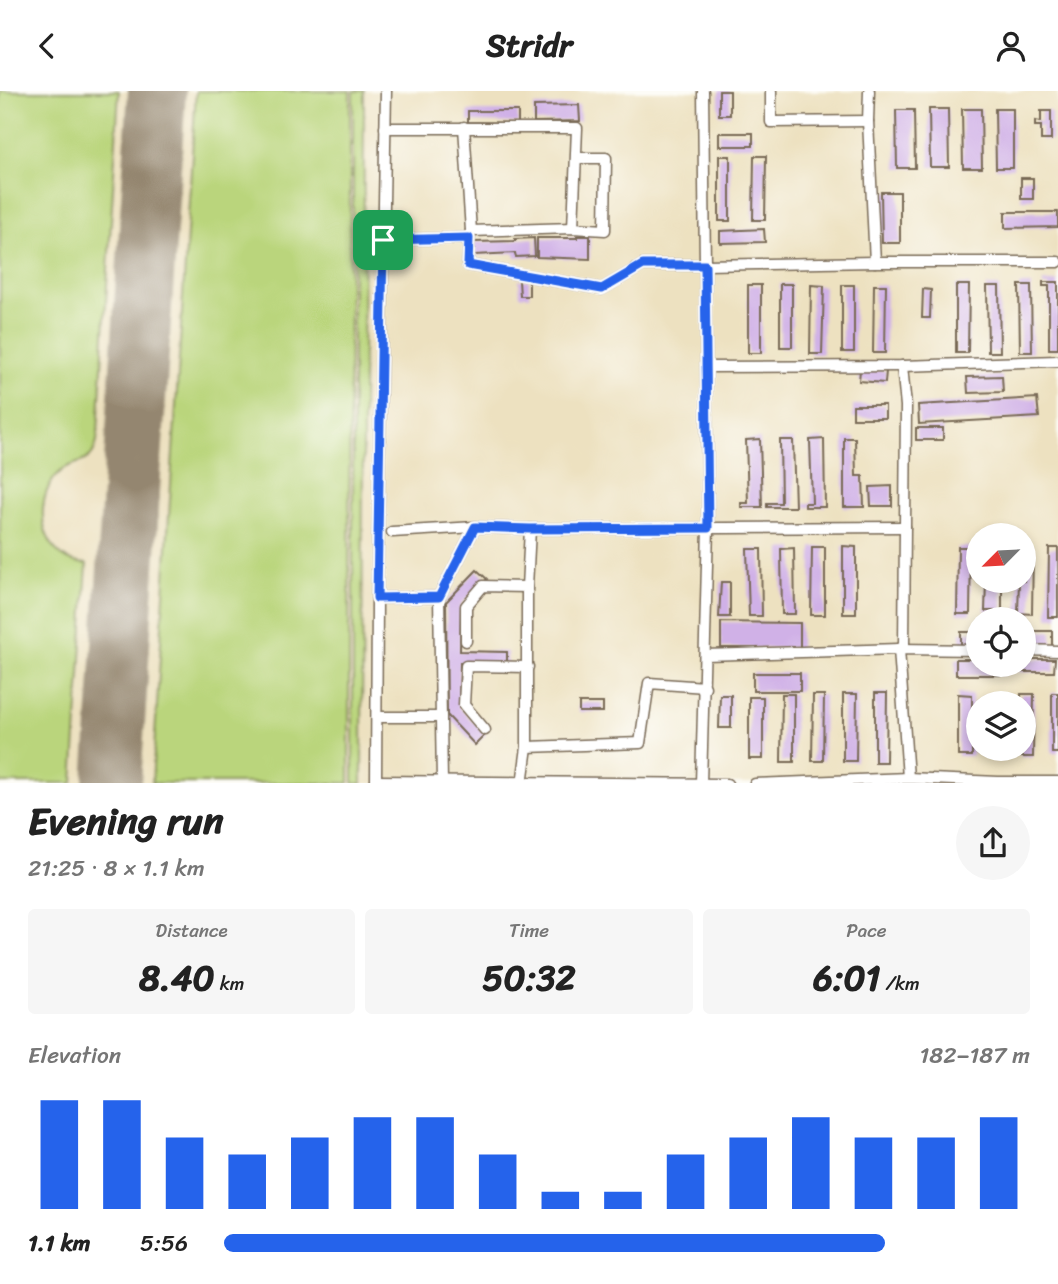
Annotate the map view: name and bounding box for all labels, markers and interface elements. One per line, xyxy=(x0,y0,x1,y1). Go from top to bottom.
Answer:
text: Stridr xyxy=(486,17,572,74)
icon: back xyxy=(28,27,66,65)
icon: person xyxy=(992,27,1030,65)
pin xyxy=(353,210,413,270)
icon: arrive xyxy=(364,221,402,259)
north arrow xyxy=(966,523,1036,593)
map controls xyxy=(966,523,1036,761)
button: locate xyxy=(966,607,1036,677)
button: layers xyxy=(966,691,1036,761)
text: Evening run xyxy=(28,788,224,855)
button: share xyxy=(956,806,1030,880)
text: 21:25 · 8 × 1.1 km xyxy=(28,848,205,889)
text: Distance xyxy=(156,914,228,947)
text: Time xyxy=(509,914,549,947)
text: Pace xyxy=(846,914,886,947)
text: 8.40 xyxy=(139,947,215,1009)
text: 50:32 xyxy=(482,947,576,1009)
text: 6:01 xyxy=(813,947,881,1009)
text: km xyxy=(215,967,244,1000)
text: /km xyxy=(881,967,920,1000)
text: Elevation xyxy=(28,1035,121,1076)
text: 182–187 m xyxy=(919,1035,1030,1076)
text: 1.1 km xyxy=(28,1223,91,1264)
text: 5:56 xyxy=(140,1223,188,1264)

